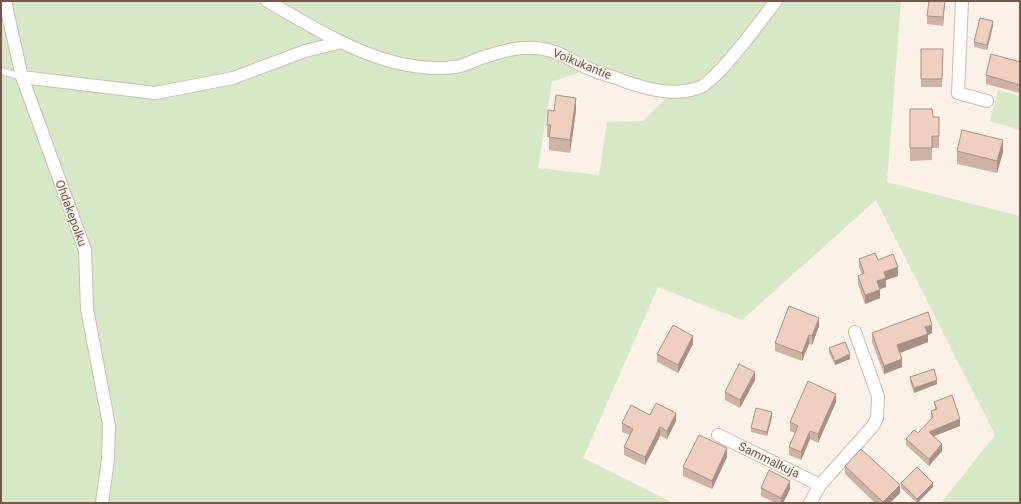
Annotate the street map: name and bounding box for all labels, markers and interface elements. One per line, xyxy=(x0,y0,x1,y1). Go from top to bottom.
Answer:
street label: Voikukantie xyxy=(551,46,613,82)
street label: Ohdakepolku xyxy=(53,178,89,248)
street label: Sammalkuja xyxy=(736,439,802,481)

